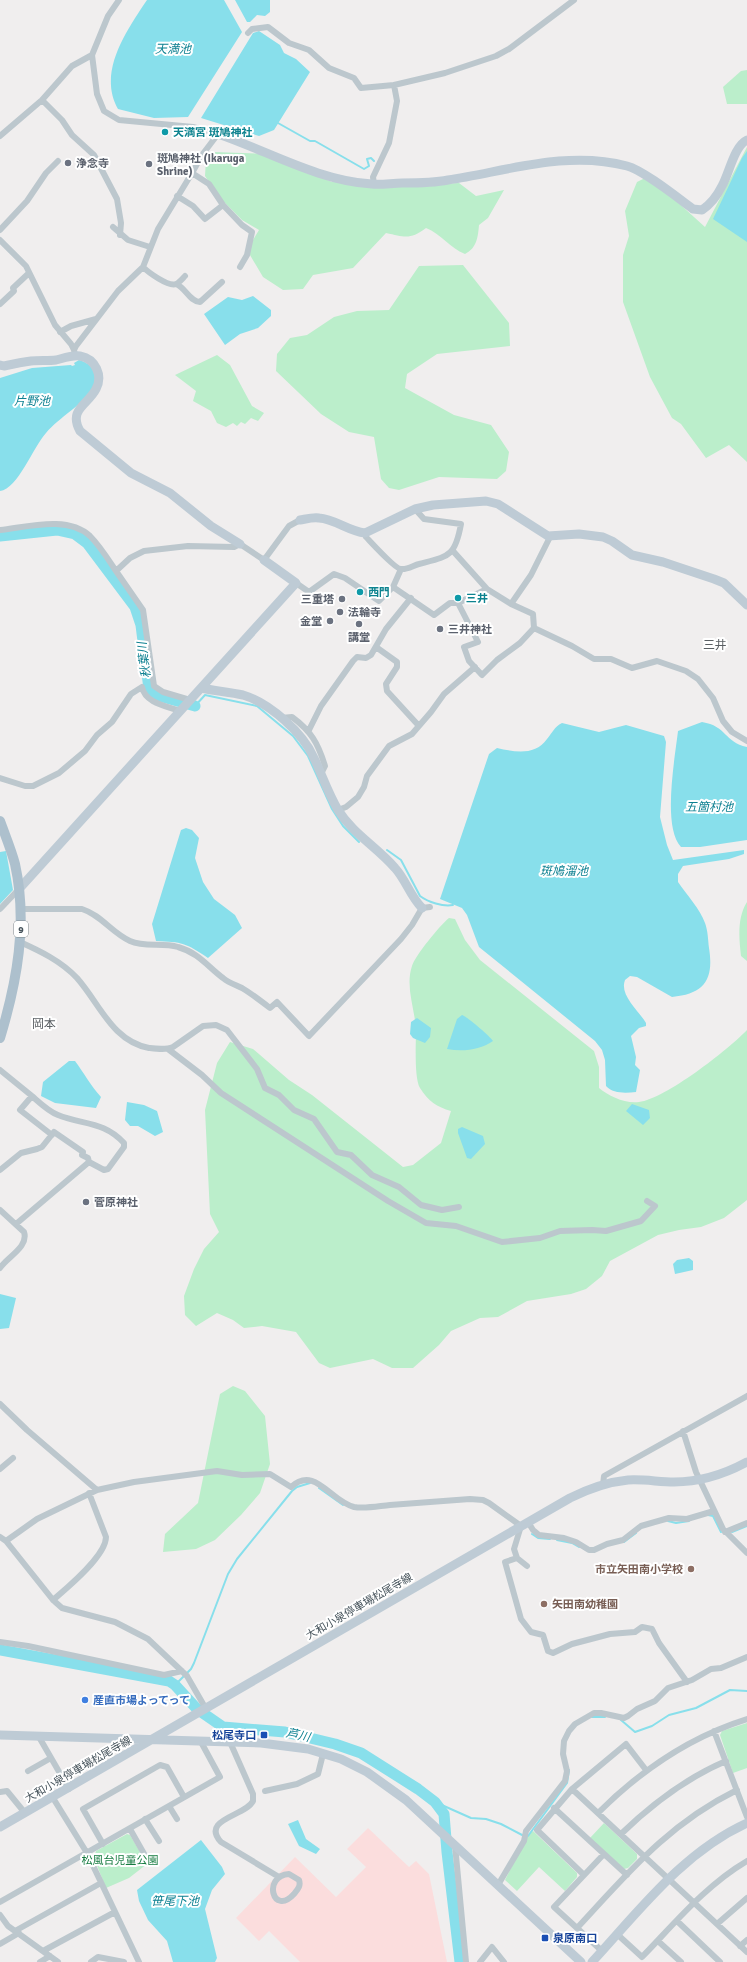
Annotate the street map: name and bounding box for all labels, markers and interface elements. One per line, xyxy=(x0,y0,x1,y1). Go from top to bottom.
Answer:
water label: 天満池 xyxy=(155,42,192,57)
place label: 天満宮 斑鳩神社 xyxy=(173,126,252,139)
marker: 天満宮 斑鳩神社 xyxy=(160,127,170,137)
place label: 斑鳩神社 (Ikaruga Shrine) xyxy=(157,152,245,178)
place label: 浄念寺 xyxy=(76,157,109,170)
marker: 浄念寺 xyxy=(63,158,73,168)
marker: 斑鳩神社 (Ikaruga Shrine) xyxy=(144,159,154,169)
water label: 片野池 xyxy=(14,394,51,409)
place label: 西門 xyxy=(368,586,390,599)
marker: 西門 xyxy=(355,587,365,597)
place label: 三井 xyxy=(466,592,488,605)
place label: 三重塔 xyxy=(301,593,334,606)
marker: 三井 xyxy=(453,593,463,603)
marker: 三重塔 xyxy=(337,594,347,604)
place label: 法輪寺 xyxy=(348,606,381,619)
marker: 法輪寺 xyxy=(335,607,345,617)
place label: 金堂 xyxy=(300,615,322,628)
marker: 金堂 xyxy=(325,616,335,626)
marker: 講堂 xyxy=(354,619,364,629)
place label: 三井神社 xyxy=(448,623,492,636)
marker: 三井神社 xyxy=(435,624,445,634)
place label: 講堂 xyxy=(348,631,370,644)
district label: 三井 xyxy=(703,638,727,653)
water label: 秋葉川 xyxy=(135,639,154,679)
water label: 五箇村池 xyxy=(685,800,734,815)
water label: 斑鳩溜池 xyxy=(540,864,589,879)
road number: 9 xyxy=(14,921,28,937)
district label: 岡本 xyxy=(32,1017,56,1032)
place label: 菅原神社 xyxy=(94,1196,138,1209)
marker: 菅原神社 xyxy=(81,1197,91,1207)
place label: 市立矢田南小学校 xyxy=(595,1563,683,1576)
marker: 市立矢田南小学校 xyxy=(686,1564,696,1574)
street label: 大和小泉停車場松尾寺線 xyxy=(304,1571,415,1642)
place label: 矢田南幼稚園 xyxy=(552,1598,618,1611)
marker: 矢田南幼稚園 xyxy=(539,1599,549,1609)
place label: 産直市場よってって xyxy=(93,1694,190,1707)
marker: 産直市場よってって xyxy=(80,1695,90,1705)
water label: 芦川 xyxy=(285,1726,313,1746)
place label: 松尾寺口 xyxy=(212,1729,256,1742)
marker: 松尾寺口 xyxy=(259,1730,269,1740)
street label: 大和小泉停車場松尾寺線 xyxy=(23,1734,134,1805)
park label: 松風台児童公園 xyxy=(82,1854,159,1867)
water label: 笹尾下池 xyxy=(151,1894,200,1909)
place label: 泉原南口 xyxy=(553,1932,597,1945)
marker: 泉原南口 xyxy=(540,1933,550,1943)

